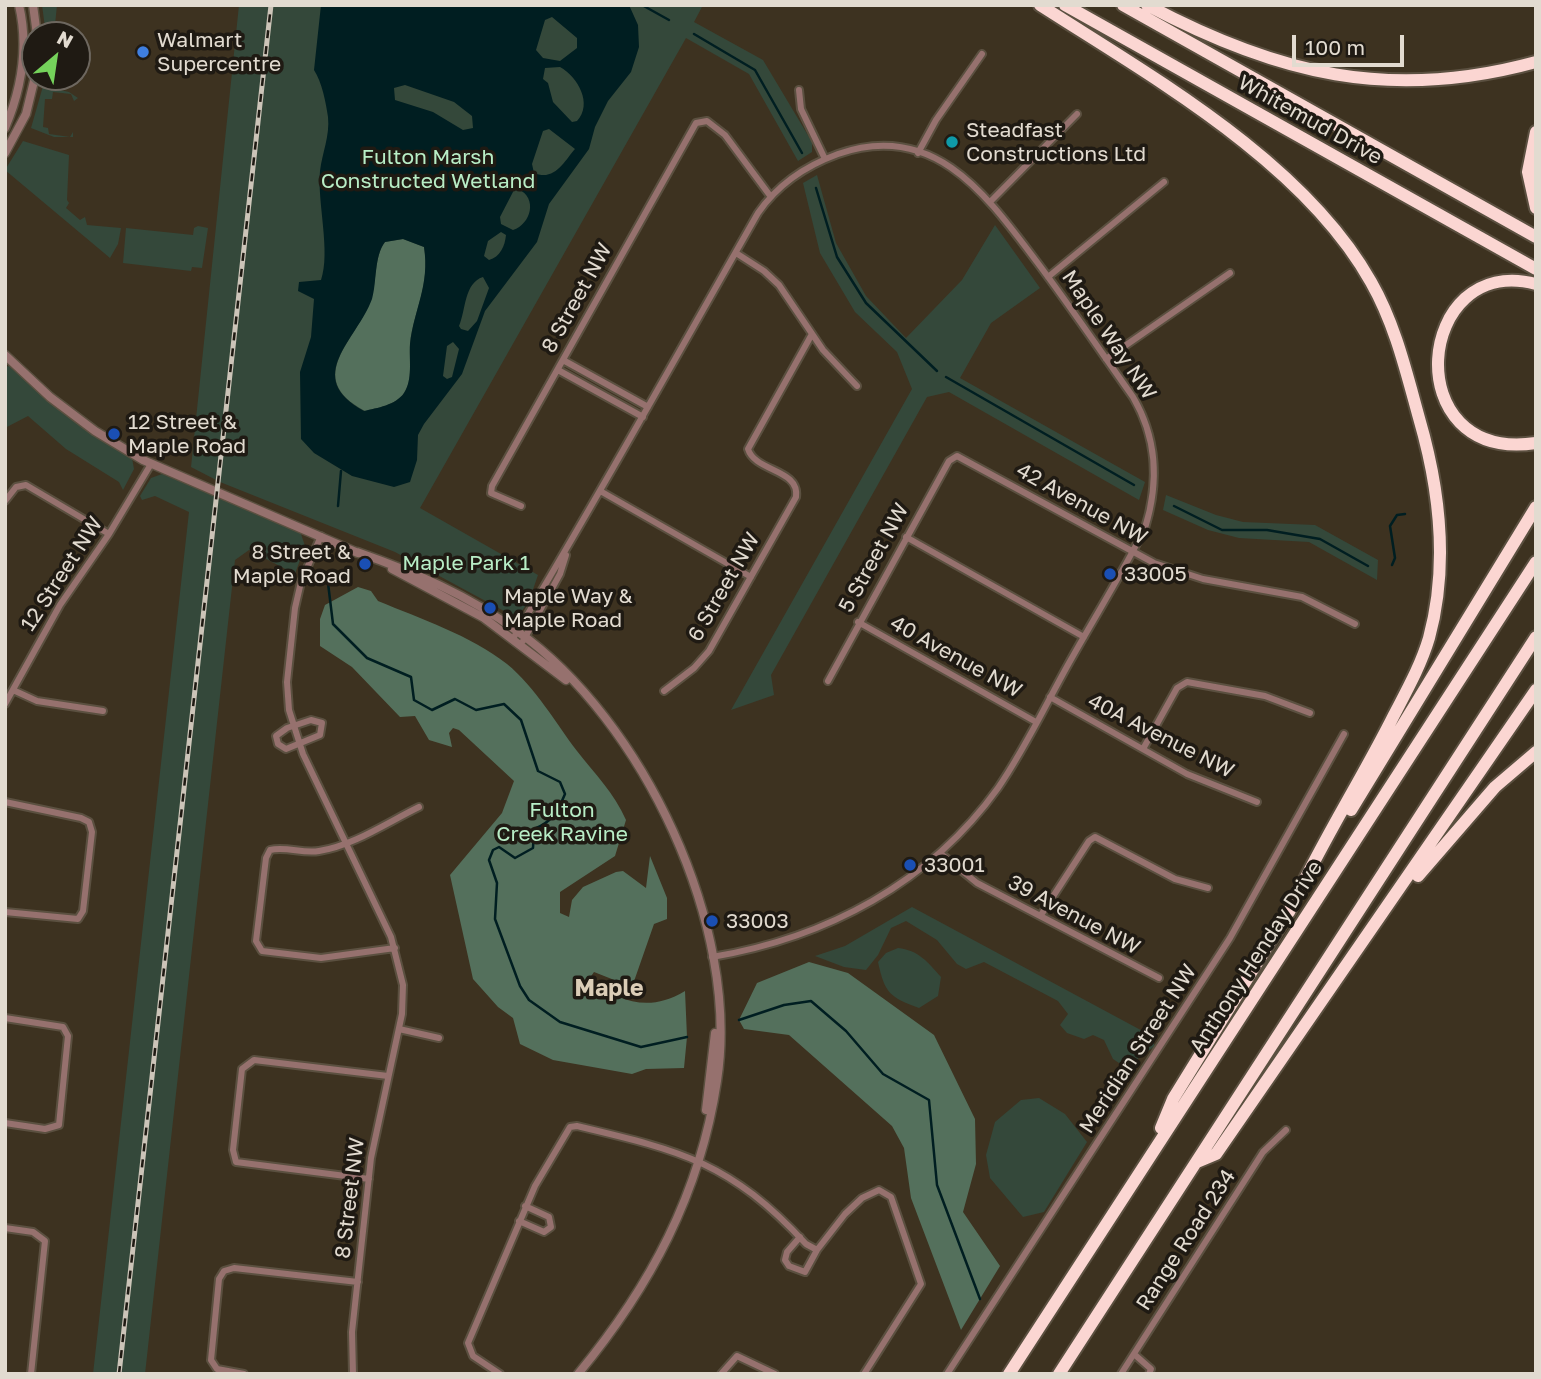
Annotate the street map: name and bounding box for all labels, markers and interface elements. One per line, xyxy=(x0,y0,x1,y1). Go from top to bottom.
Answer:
north arrow xyxy=(21,21,91,91)
scale bar xyxy=(1296,21,1408,65)
text: N xyxy=(54,25,77,53)
place label: Walmart Supercentre xyxy=(157,27,281,77)
text: 100 m xyxy=(1305,34,1365,60)
marker: Walmart Supercentre xyxy=(135,44,151,60)
street label: Whitemud Drive xyxy=(1234,70,1386,170)
place label: Steadfast Constructions Ltd xyxy=(966,117,1146,167)
marker: Steadfast Constructions Ltd xyxy=(944,134,960,150)
park label: Fulton Marsh Constructed Wetland xyxy=(321,144,535,194)
street label: 8 Street NW xyxy=(537,239,617,357)
street label: Maple Way NW xyxy=(1056,265,1162,405)
place label: 12 Street & Maple Road xyxy=(128,409,246,459)
marker: 12 Street & Maple Road xyxy=(106,426,122,442)
street label: 42 Avenue NW xyxy=(1012,458,1152,550)
street label: 5 Street NW xyxy=(834,499,914,617)
street label: 12 Street NW xyxy=(16,512,108,636)
street label: 6 Street NW xyxy=(683,528,765,646)
place label: 8 Street & Maple Road xyxy=(233,539,351,589)
park label: Maple Park 1 xyxy=(402,550,530,576)
marker: 8 Street & Maple Road xyxy=(357,556,373,572)
place label: 33005 xyxy=(1124,561,1187,587)
marker: 33005 xyxy=(1102,566,1118,582)
place label: Maple Way & Maple Road xyxy=(504,583,633,633)
marker: Maple Way & Maple Road xyxy=(482,600,498,616)
street label: 40 Avenue NW xyxy=(886,610,1026,704)
street label: 40A Avenue NW xyxy=(1084,688,1238,784)
park label: Fulton Creek Ravine xyxy=(496,797,628,847)
place label: 33001 xyxy=(924,852,985,878)
street label: Anthony Henday Drive xyxy=(1184,856,1328,1058)
marker: 33001 xyxy=(902,857,918,873)
street label: 39 Avenue NW xyxy=(1004,870,1144,960)
place label: 33003 xyxy=(726,908,789,934)
marker: 33003 xyxy=(704,913,720,929)
street label: Meridian Street NW xyxy=(1074,960,1202,1138)
district label: Maple xyxy=(574,975,644,1003)
street label: 8 Street NW xyxy=(330,1136,370,1260)
street label: Range Road 234 xyxy=(1131,1165,1241,1315)

